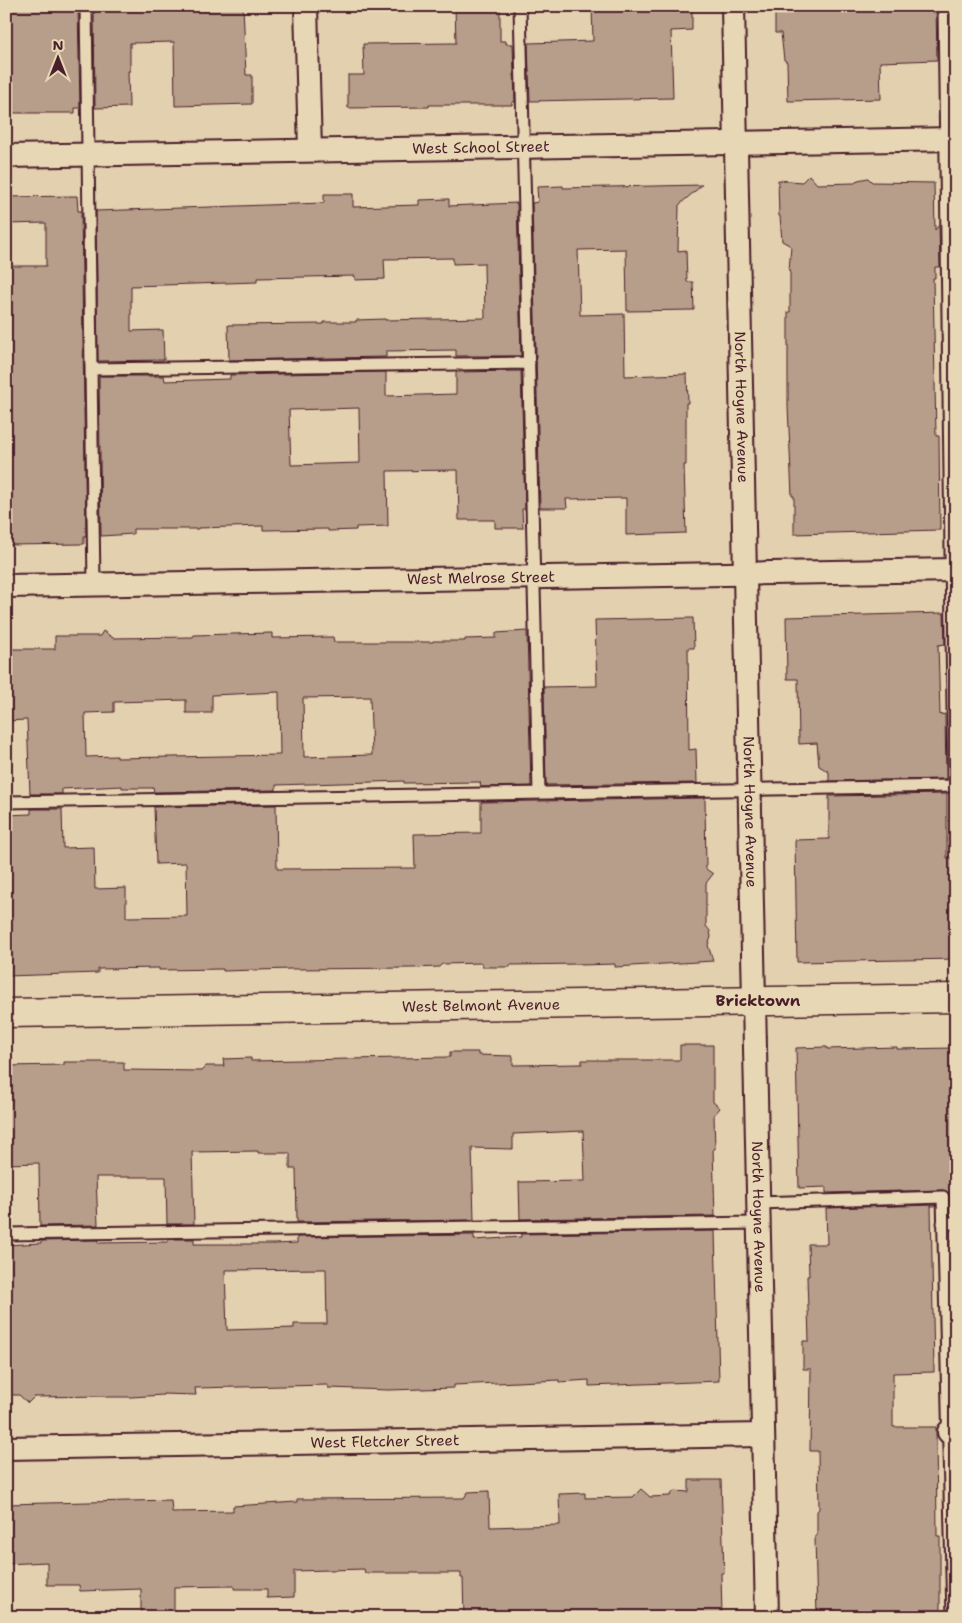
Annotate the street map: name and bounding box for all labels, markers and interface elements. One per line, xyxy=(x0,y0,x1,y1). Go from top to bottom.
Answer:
north arrow xyxy=(32,32,82,82)
text: N xyxy=(52,36,64,54)
street label: West School Street xyxy=(412,136,550,159)
street label: North Hoyne Avenue xyxy=(730,331,753,483)
street label: West Melrose Street xyxy=(407,567,555,589)
street label: North Hoyne Avenue xyxy=(738,736,762,888)
district label: Bricktown xyxy=(716,990,801,1011)
street label: West Belmont Avenue xyxy=(402,994,560,1017)
street label: North Hoyne Avenue xyxy=(747,1141,770,1293)
street label: West Fletcher Street xyxy=(310,1430,460,1453)

